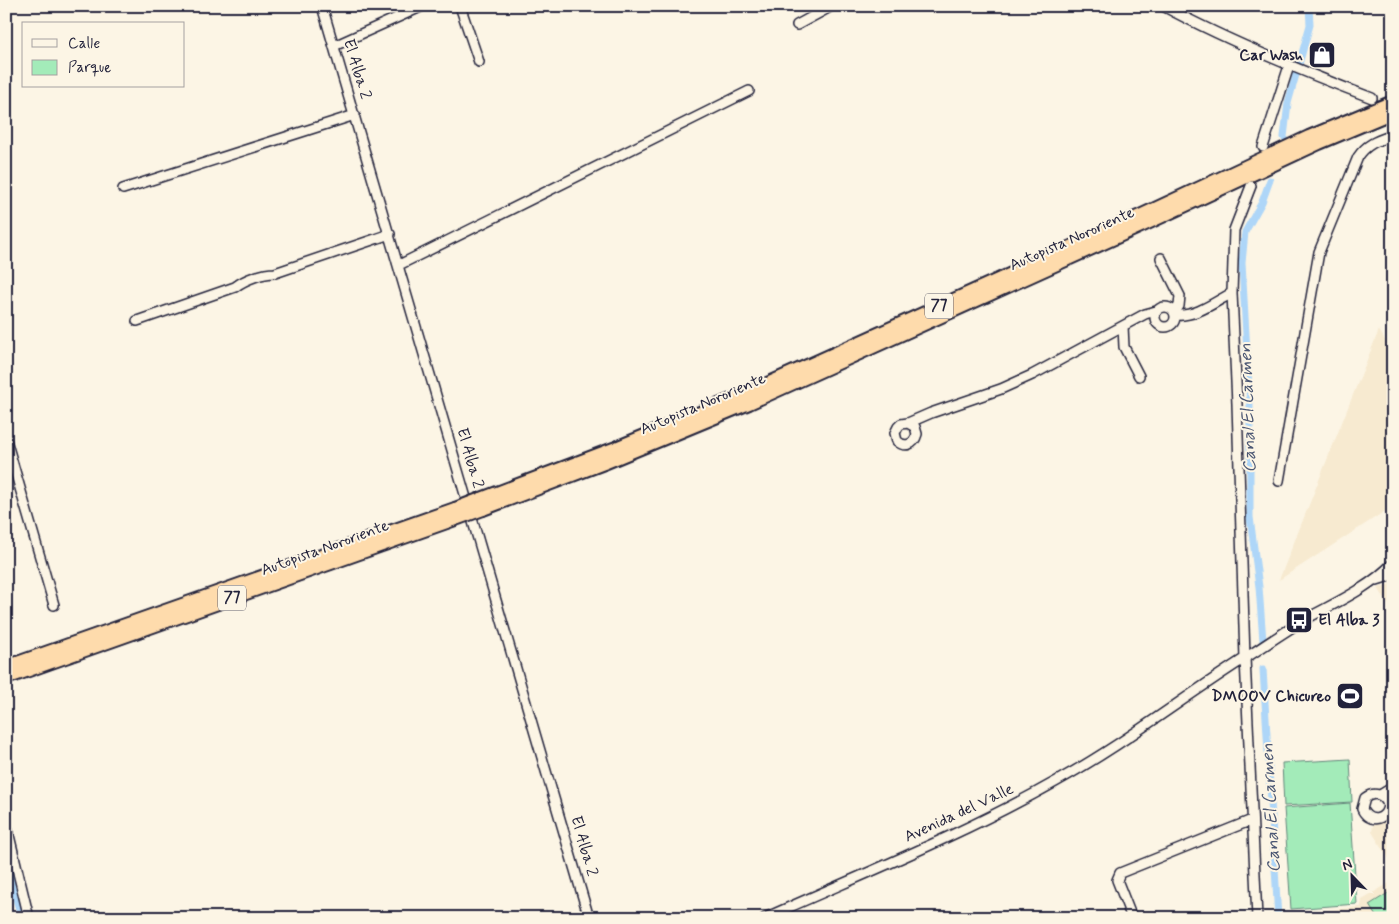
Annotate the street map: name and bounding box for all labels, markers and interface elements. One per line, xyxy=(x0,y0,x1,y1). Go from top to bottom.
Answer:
legend xyxy=(22,22,185,88)
text: Calle xyxy=(68,34,100,54)
street label: El Alba 2 xyxy=(338,36,376,102)
shop icon: Car Wash xyxy=(1307,40,1337,70)
place label: Car Wash xyxy=(1239,45,1303,66)
text: Parque xyxy=(68,58,111,78)
street label: Autopista Nororiente xyxy=(1006,202,1138,276)
road number: 77 xyxy=(925,294,953,318)
water label: Canal El Carmen xyxy=(1234,343,1262,473)
street label: Autopista Nororiente xyxy=(637,368,770,440)
street label: El Alba 2 xyxy=(451,425,489,491)
street label: Autopista Nororiente xyxy=(258,515,392,581)
road number: 77 xyxy=(218,586,246,610)
bus stop icon: El Alba 3 xyxy=(1284,605,1314,635)
place label: El Alba 3 xyxy=(1318,610,1380,631)
sports icon: DMOOV Chicureo xyxy=(1335,681,1365,711)
place label: DMOOV Chicureo xyxy=(1212,686,1331,707)
water label: Canal El Carmen xyxy=(1256,743,1286,873)
street label: Avenida del Valle xyxy=(901,778,1017,848)
street label: El Alba 2 xyxy=(565,813,603,879)
north arrow xyxy=(1326,852,1376,902)
text: N xyxy=(1340,855,1355,875)

